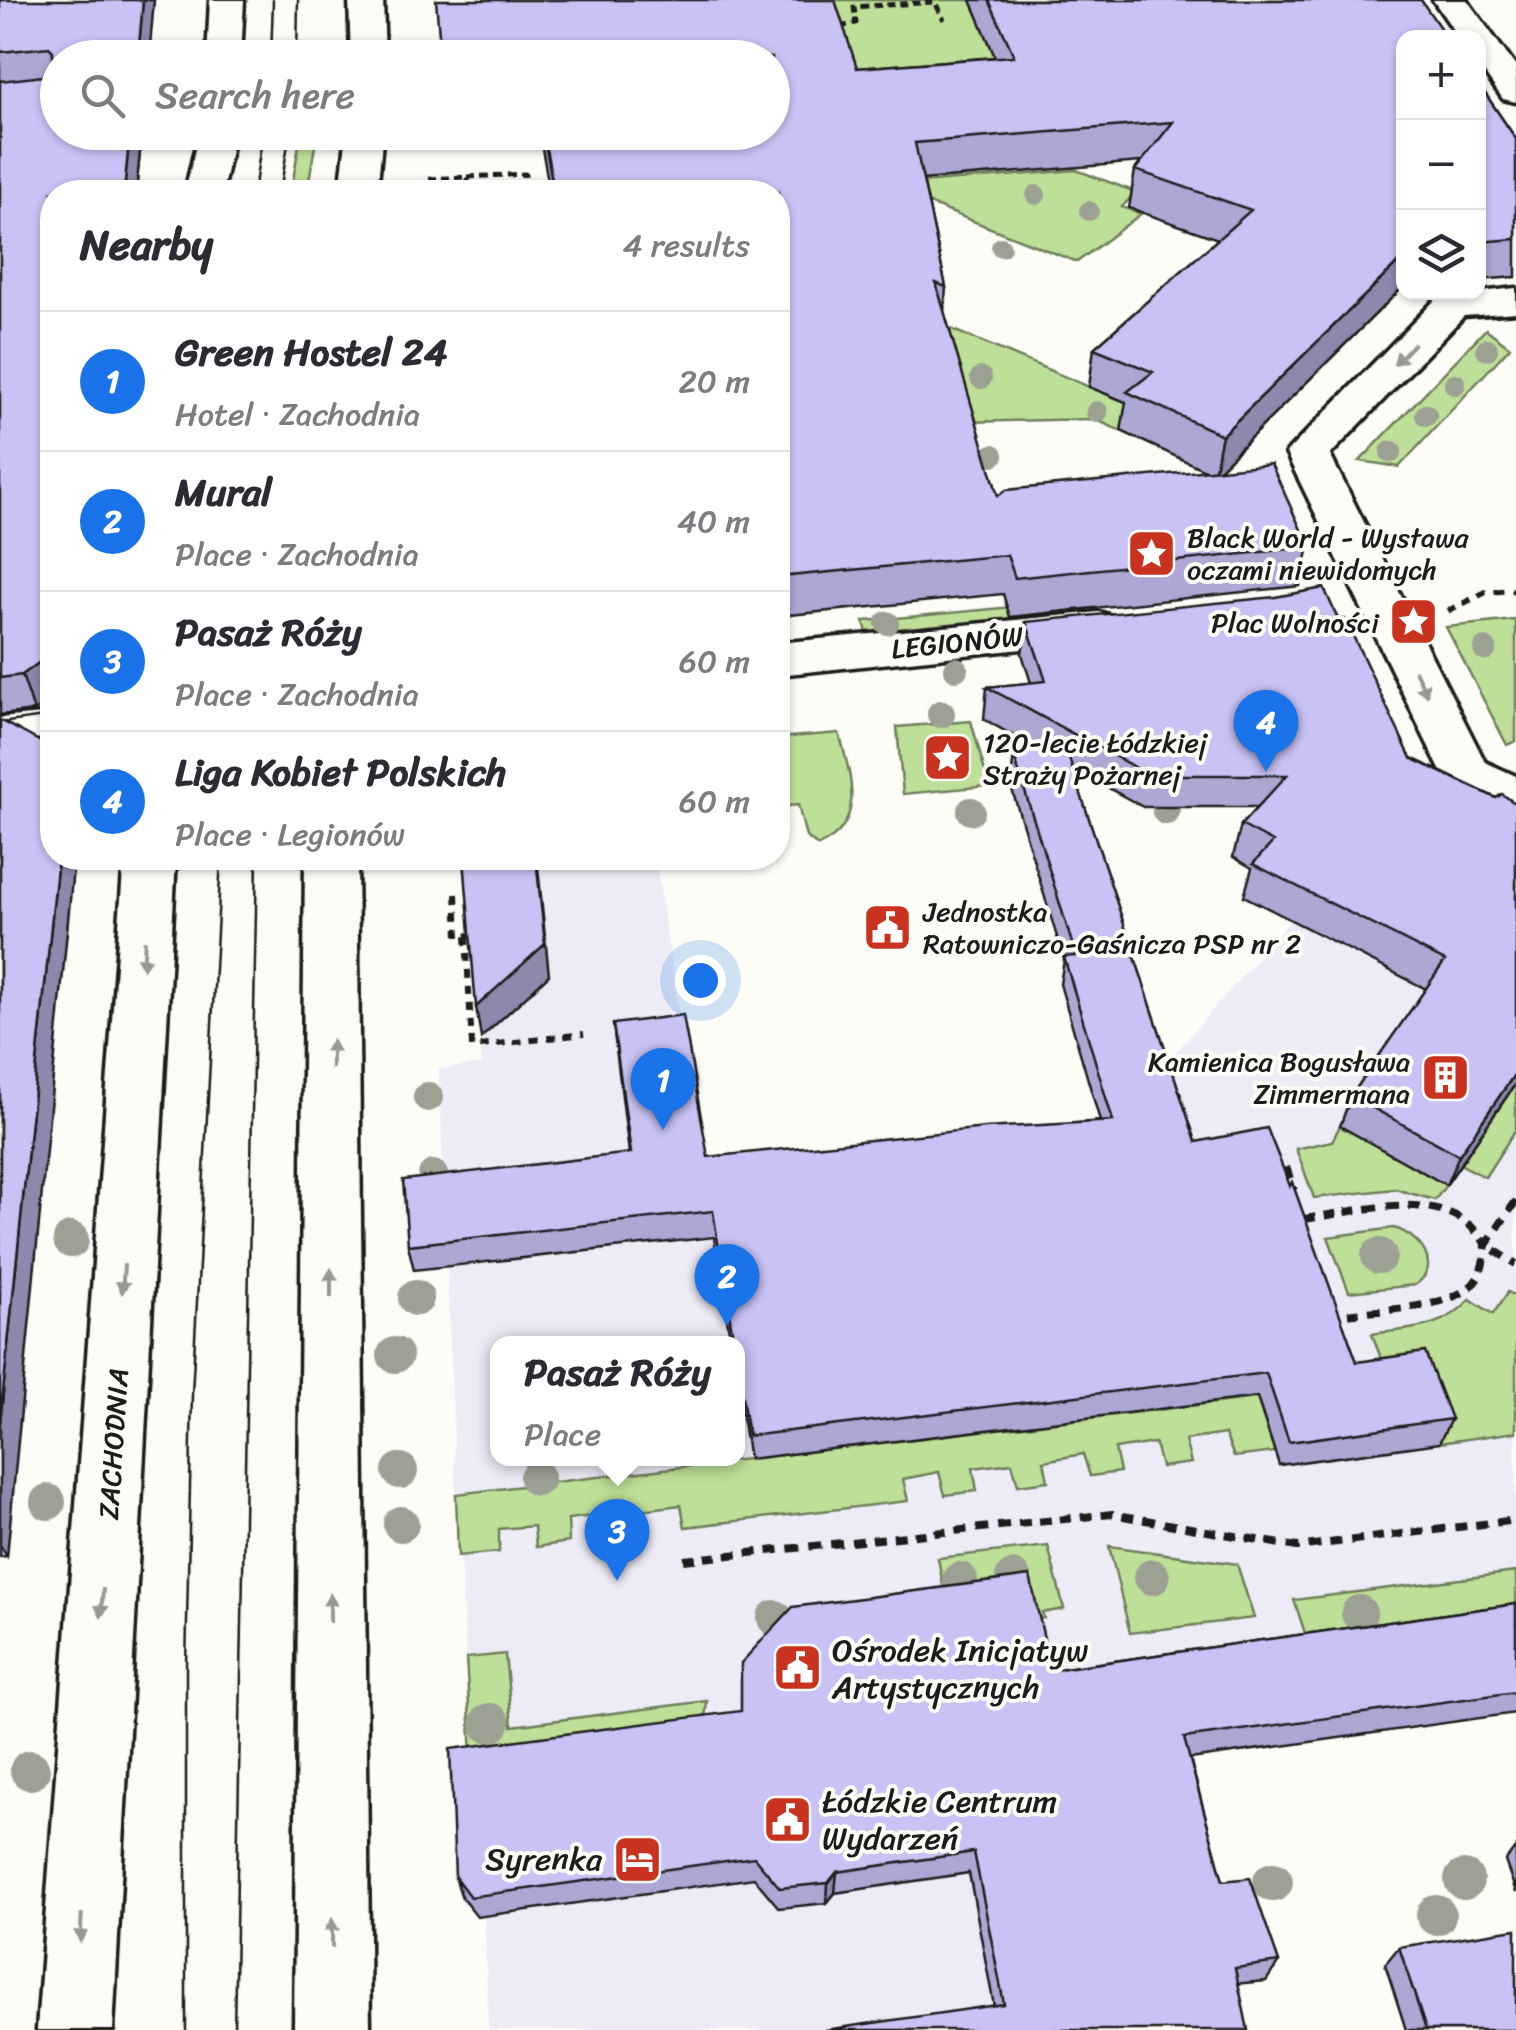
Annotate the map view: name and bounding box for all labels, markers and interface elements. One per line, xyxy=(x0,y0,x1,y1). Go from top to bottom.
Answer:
map controls xyxy=(1396,30,1486,300)
button: + xyxy=(1396,30,1486,120)
search box xyxy=(40,40,790,150)
text: Search here xyxy=(155,62,355,129)
icon: search xyxy=(75,68,130,123)
button: − xyxy=(1396,120,1486,210)
text: Nearby xyxy=(80,208,213,282)
button: layers xyxy=(1396,210,1486,300)
text: 4 results xyxy=(622,217,750,274)
text: Green Hostel 24 xyxy=(175,319,448,386)
one-way arrow xyxy=(1393,341,1417,365)
text: 1 xyxy=(106,353,119,410)
text: 20 m xyxy=(678,353,750,410)
text: Hotel · Zachodnia xyxy=(175,386,420,443)
text: Mural xyxy=(175,459,272,526)
text: 2 xyxy=(103,493,122,550)
text: 40 m xyxy=(677,493,750,550)
place label: Black World - Wystawa oczami niewidomych xyxy=(1187,513,1469,594)
text: Place · Zachodnia xyxy=(175,526,419,583)
place icon: Black World - Wystawa oczami niewidomych xyxy=(1126,527,1178,579)
place icon: Plac Wolności xyxy=(1388,596,1440,648)
place label: Plac Wolności xyxy=(1211,598,1380,647)
text: Pasaż Róży xyxy=(175,599,362,666)
street label: LEGIONÓW xyxy=(889,611,1026,674)
text: 3 xyxy=(104,633,121,690)
text: 60 m xyxy=(679,633,750,690)
text: Place · Zachodnia xyxy=(175,666,419,723)
one-way arrow xyxy=(1413,669,1430,698)
pin: 4 xyxy=(1234,690,1298,772)
place label: 120-lecie Łódzkiej Straży Pożarnej xyxy=(983,718,1208,799)
place icon: 120-lecie Łódzkiej Straży Pożarnej xyxy=(922,732,974,784)
text: Liga Kobiet Polskich xyxy=(175,739,506,806)
text: 4 xyxy=(102,773,123,830)
text: 60 m xyxy=(679,773,750,830)
text: Place · Legionów xyxy=(175,806,405,863)
place label: Jednostka Ratowniczo-Gaśnicza PSP nr 2 xyxy=(922,887,1301,968)
public building icon: Jednostka Ratowniczo-Gaśnicza PSP nr 2 xyxy=(862,901,914,953)
one-way arrow xyxy=(136,939,152,971)
your location xyxy=(675,955,726,1006)
place label: Kamienica Bogusława Zimmermana xyxy=(1148,1037,1410,1118)
one-way arrow xyxy=(324,1038,340,1070)
pin: 1 xyxy=(630,1048,696,1130)
building icon: Kamienica Bogusława Zimmermana xyxy=(1419,1051,1471,1103)
pin: 2 xyxy=(694,1244,760,1326)
one-way arrow xyxy=(115,1264,131,1296)
one-way arrow xyxy=(323,1266,339,1298)
popup xyxy=(490,1336,745,1466)
text: Pasaż Róży xyxy=(524,1339,711,1406)
street label: ZACHODNIA xyxy=(84,1366,143,1522)
text: Place xyxy=(524,1406,601,1463)
pin: 3 xyxy=(584,1498,650,1581)
one-way arrow xyxy=(93,1588,109,1620)
one-way arrow xyxy=(322,1591,338,1623)
place label: Ośrodek Inicjatyw Artystycznych xyxy=(831,1622,1088,1716)
public building icon: Ośrodek Inicjatyw Artystycznych xyxy=(771,1642,823,1694)
place label: Łódzkie Centrum Wydarzeń xyxy=(822,1773,1057,1867)
public building icon: Łódzkie Centrum Wydarzeń xyxy=(761,1793,813,1845)
place label: Syrenka xyxy=(485,1831,603,1888)
hotel icon: Syrenka xyxy=(611,1833,663,1885)
one-way arrow xyxy=(73,1912,89,1944)
one-way arrow xyxy=(324,1916,340,1948)

